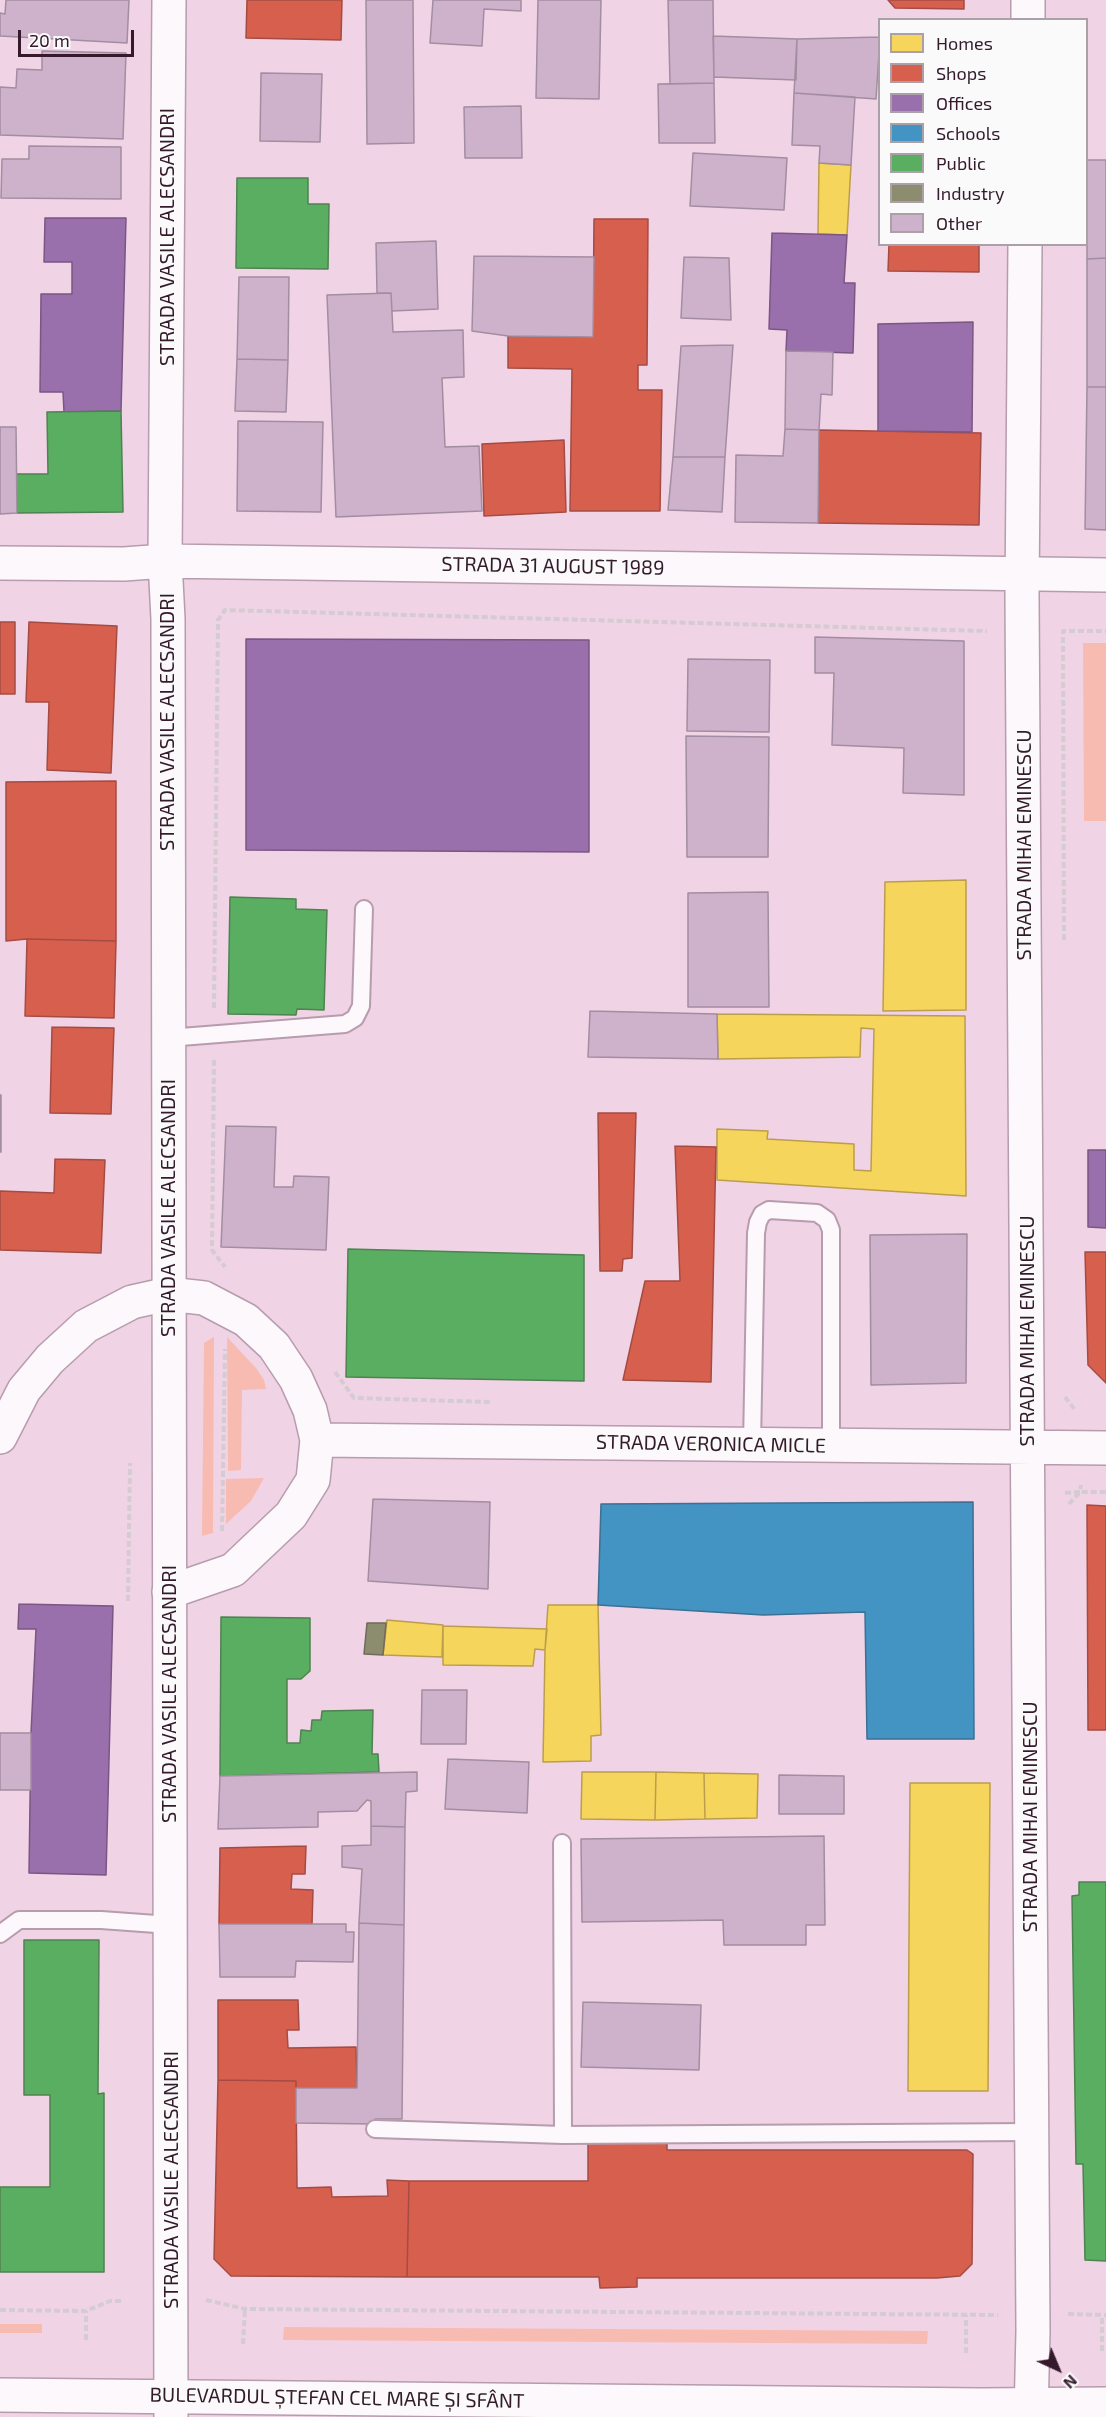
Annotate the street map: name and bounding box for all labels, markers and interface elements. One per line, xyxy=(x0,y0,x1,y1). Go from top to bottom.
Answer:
scale bar xyxy=(21,18,136,56)
legend xyxy=(878,18,1088,246)
text: 20 m xyxy=(29,29,70,51)
text: Homes xyxy=(936,32,993,54)
text: Shops xyxy=(936,62,986,84)
text: Offices xyxy=(936,92,992,114)
street label: STRADA VASILE ALECSANDRI xyxy=(155,108,179,366)
text: Schools xyxy=(936,122,1000,144)
text: Public xyxy=(936,152,986,174)
text: Industry xyxy=(936,182,1005,204)
text: Other xyxy=(936,212,982,234)
street label: STRADA 31 AUGUST 1989 xyxy=(441,552,665,580)
street label: STRADA VASILE ALECSANDRI xyxy=(155,593,179,851)
street label: STRADA MIHAI EMINESCU xyxy=(1012,729,1036,961)
street label: STRADA VASILE ALECSANDRI xyxy=(156,1079,180,1337)
street label: STRADA MIHAI EMINESCU xyxy=(1015,1215,1039,1447)
street label: STRADA VERONICA MICLE xyxy=(596,1430,826,1458)
street label: STRADA VASILE ALECSANDRI xyxy=(157,1565,181,1823)
street label: STRADA MIHAI EMINESCU xyxy=(1018,1701,1042,1933)
street label: STRADA VASILE ALECSANDRI xyxy=(159,2051,183,2309)
north arrow xyxy=(1028,2339,1088,2399)
text: N xyxy=(1060,2371,1082,2393)
street label: BULEVARDUL ȘTEFAN CEL MARE ȘI SFÂNT xyxy=(149,2383,525,2413)

